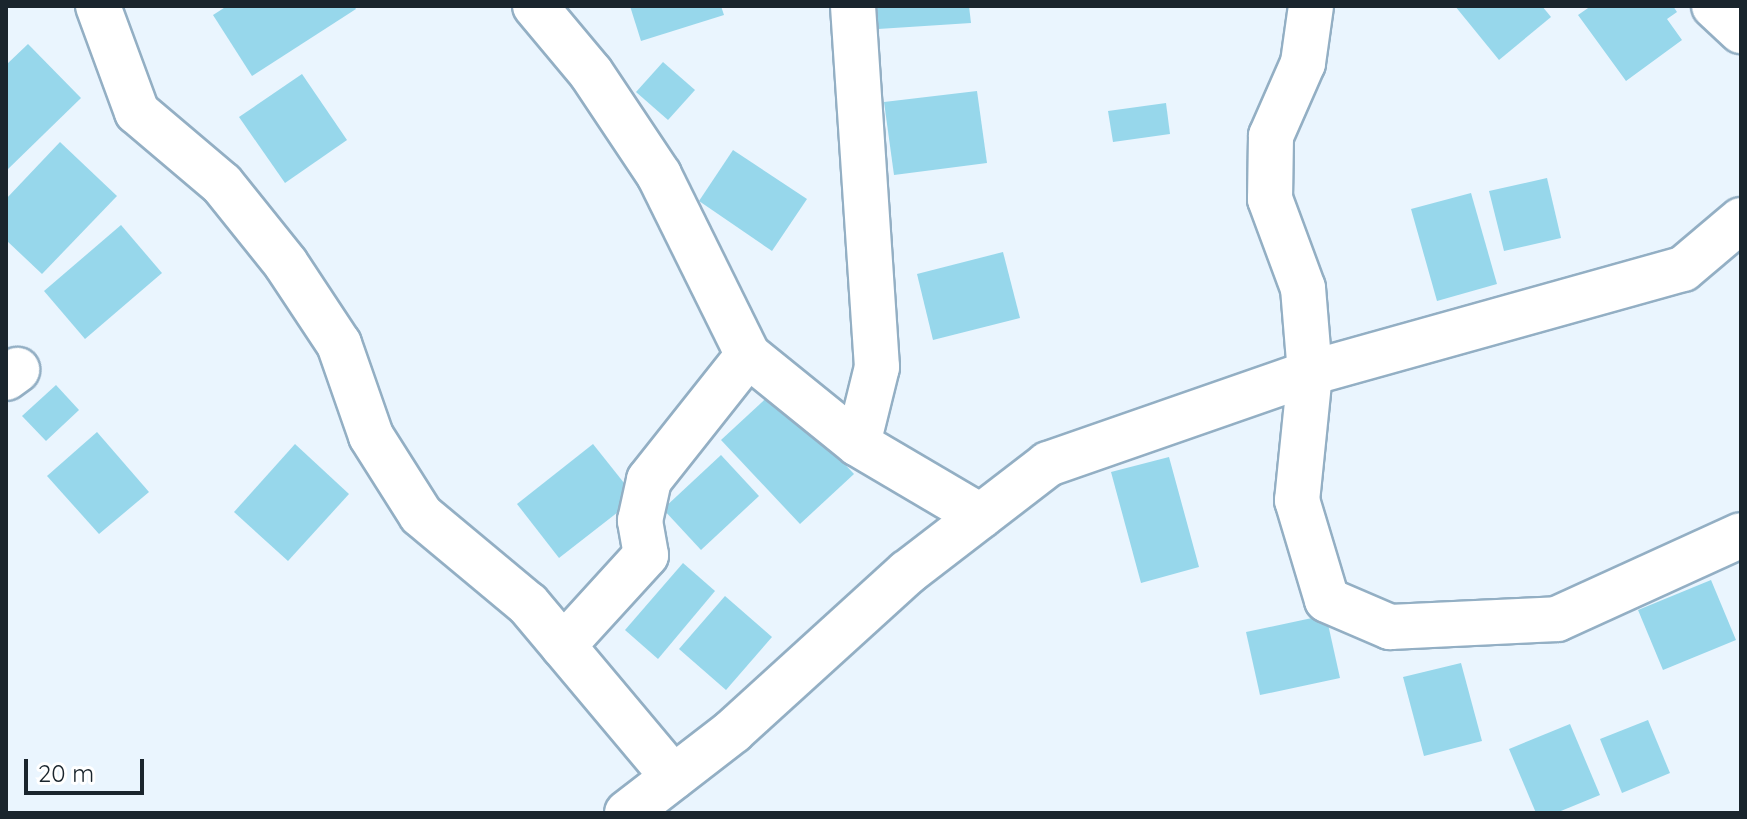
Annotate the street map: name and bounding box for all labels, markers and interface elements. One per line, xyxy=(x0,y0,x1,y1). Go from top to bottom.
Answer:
scale bar xyxy=(28,743,148,793)
text: 20 m xyxy=(38,758,94,788)

